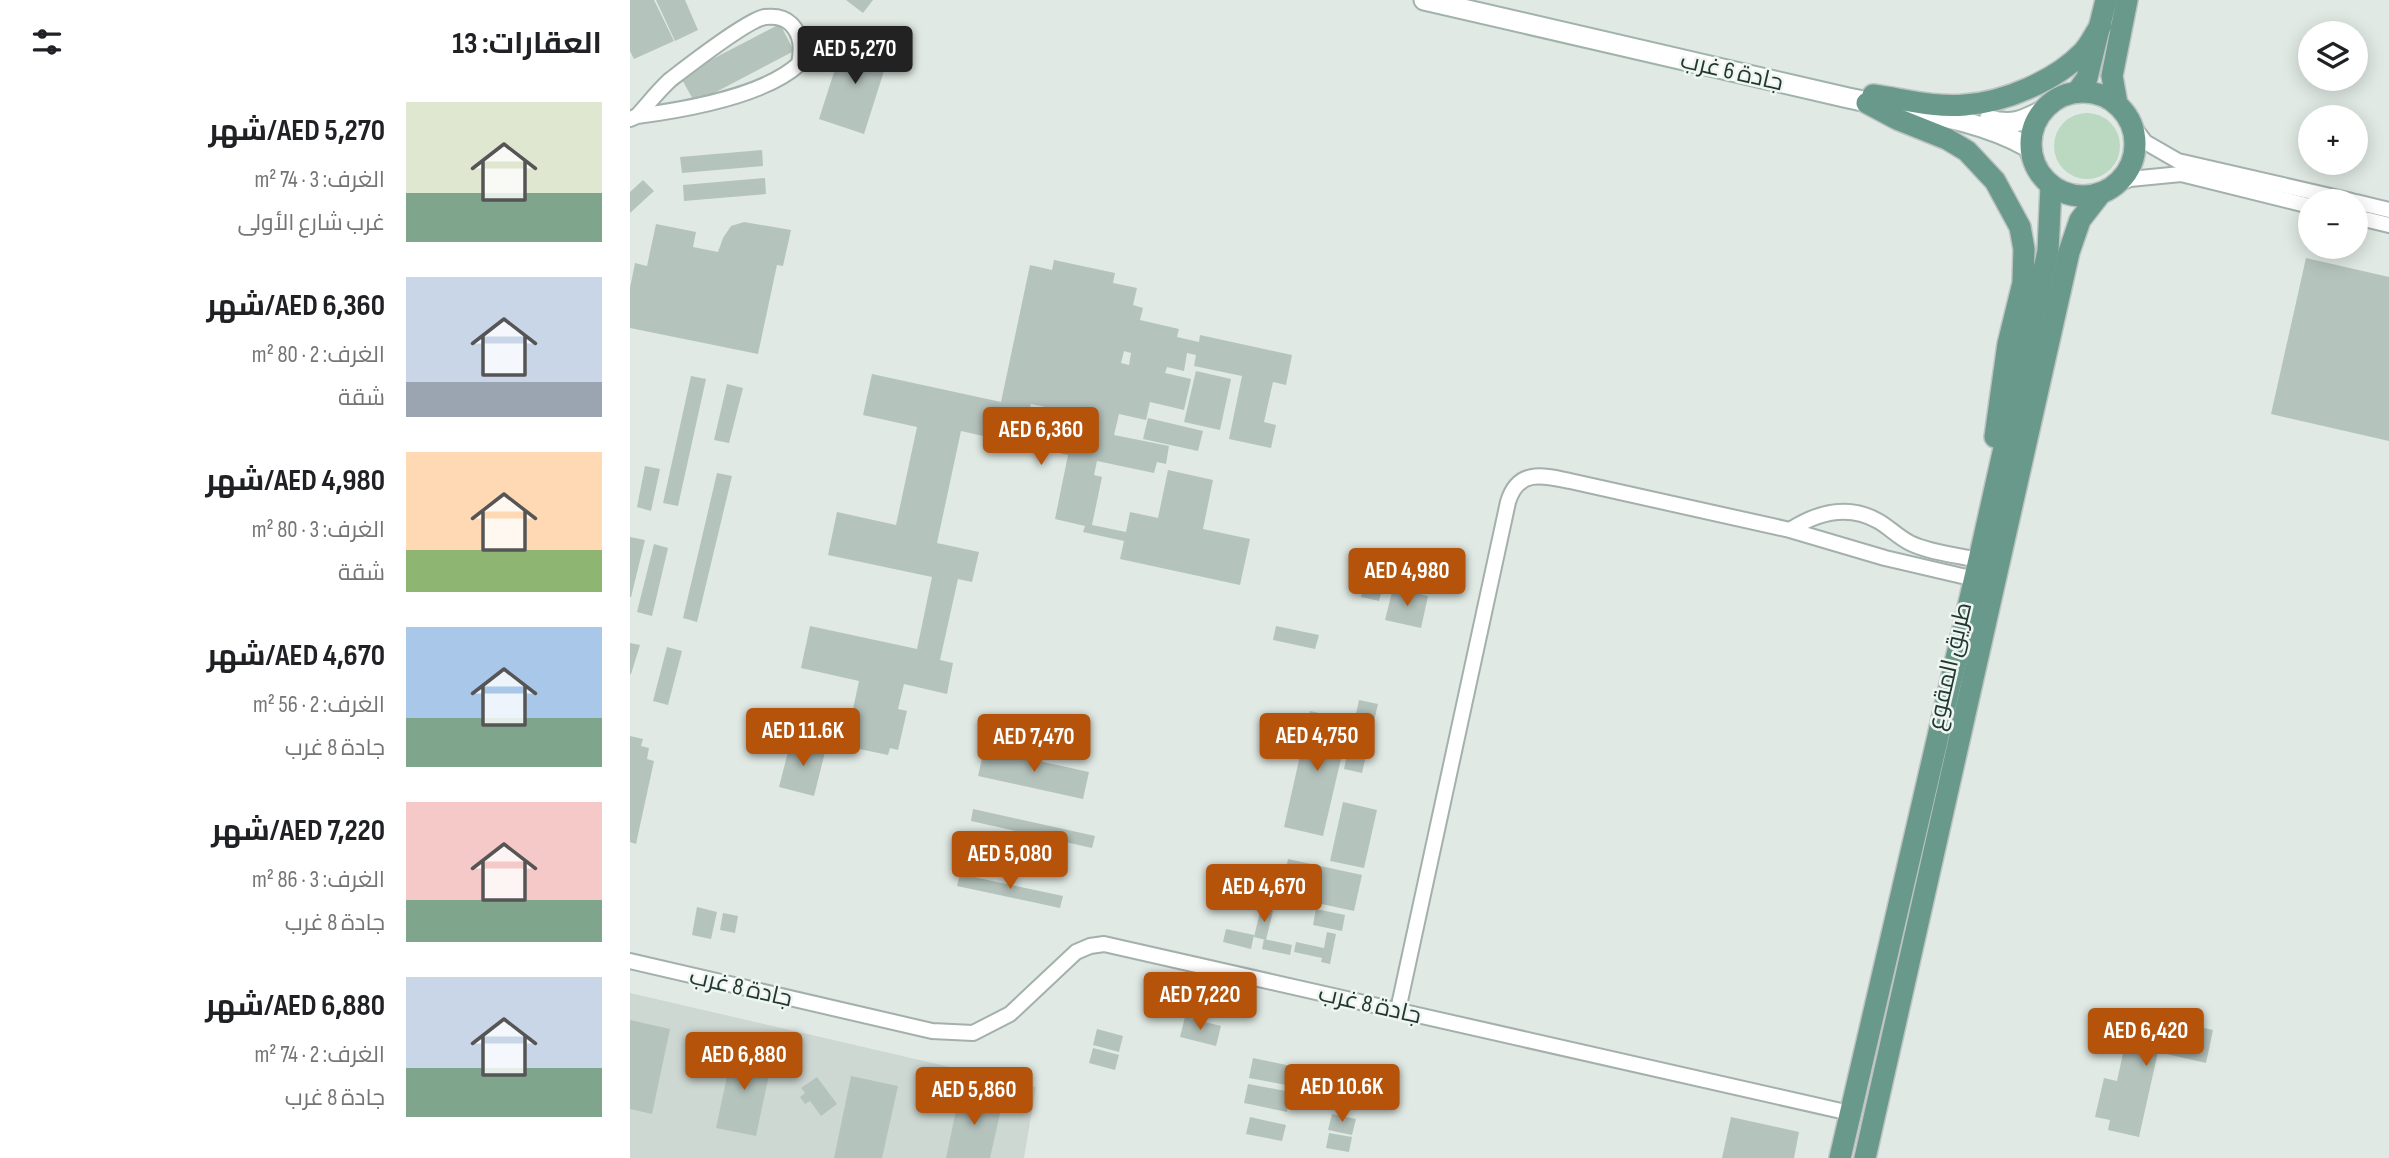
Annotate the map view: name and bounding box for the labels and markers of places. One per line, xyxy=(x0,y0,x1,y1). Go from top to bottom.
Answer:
pin: AED 5,270 xyxy=(775,27,935,86)
pin: AED 6,360 xyxy=(961,407,1121,467)
pin: AED 4,980 xyxy=(1327,548,1487,608)
pin: AED 11.6K xyxy=(723,708,883,768)
pin: AED 7,470 xyxy=(954,714,1114,774)
pin: AED 4,750 xyxy=(1237,714,1397,773)
pin: AED 5,080 xyxy=(930,832,1090,891)
pin: AED 4,670 xyxy=(1184,864,1344,924)
pin: AED 7,220 xyxy=(1120,972,1280,1032)
pin: AED 6,420 xyxy=(2066,1009,2226,1068)
pin: AED 6,880 xyxy=(664,1032,824,1092)
pin: AED 10.6K xyxy=(1262,1064,1422,1124)
pin: AED 5,860 xyxy=(894,1068,1054,1127)

